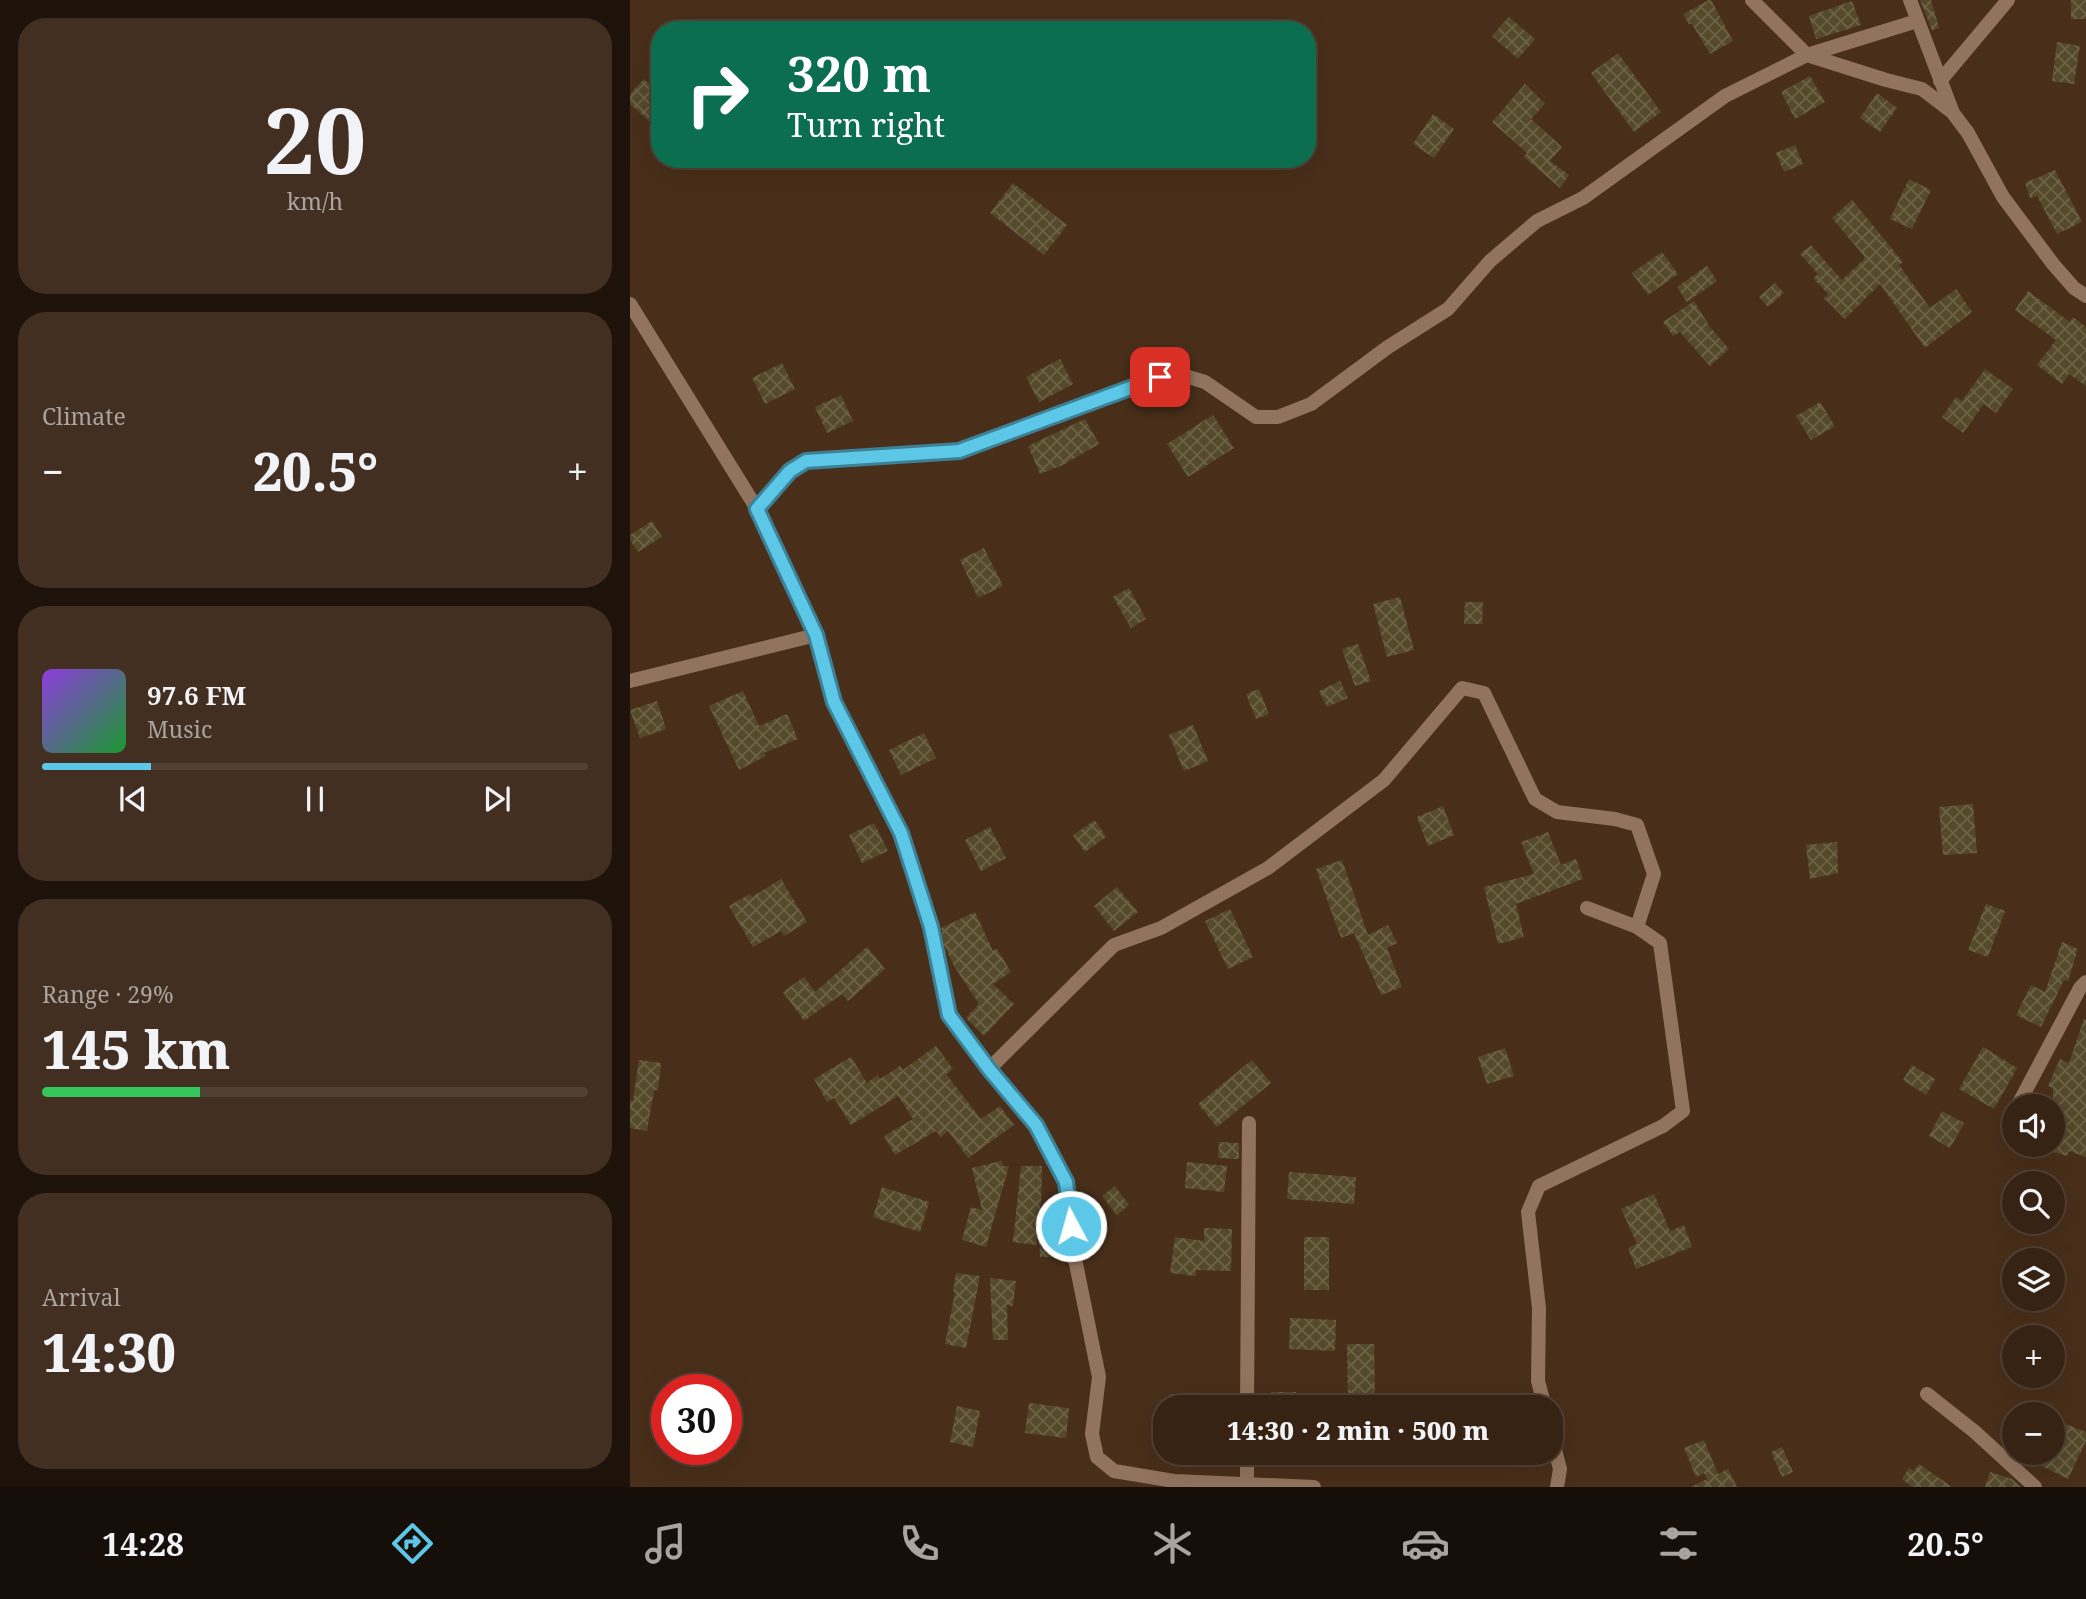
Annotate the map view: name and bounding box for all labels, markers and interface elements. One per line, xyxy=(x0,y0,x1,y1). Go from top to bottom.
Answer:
text: 320 m xyxy=(787,40,931,106)
icon: right xyxy=(672,49,763,140)
text: 20 xyxy=(264,77,366,201)
text: Turn right xyxy=(787,103,945,146)
text: km/h xyxy=(287,185,343,217)
pin xyxy=(1130,347,1190,407)
icon: arrive xyxy=(1141,358,1179,396)
text: Climate xyxy=(42,400,126,432)
text: 20.5° xyxy=(253,435,378,506)
text: − xyxy=(42,445,64,497)
text: + xyxy=(567,445,588,497)
text: 97.6 FM xyxy=(147,677,246,713)
text: Music xyxy=(147,713,212,745)
icon: previous xyxy=(114,780,152,818)
icon: pause xyxy=(296,780,334,818)
icon: next xyxy=(478,780,516,818)
text: Range · 29% xyxy=(42,978,174,1010)
text: 145 km xyxy=(42,1013,230,1084)
map controls xyxy=(2002,1094,2065,1465)
button: sound xyxy=(2002,1094,2065,1157)
button: search xyxy=(2002,1171,2065,1234)
position arrow xyxy=(1034,1189,1108,1263)
button: layers xyxy=(2002,1248,2065,1311)
text: Arrival xyxy=(42,1281,121,1313)
text: 14:30 xyxy=(42,1316,176,1387)
button: + xyxy=(2002,1325,2065,1388)
speed limit sign: 30 xyxy=(651,1374,742,1465)
button: − xyxy=(2002,1402,2065,1465)
text: 14:30 · 2 min · 500 m xyxy=(1227,1412,1489,1448)
icon: directions xyxy=(388,1519,437,1568)
icon: music xyxy=(641,1519,690,1568)
icon: phone xyxy=(895,1519,944,1568)
icon: climate xyxy=(1148,1519,1197,1568)
icon: car xyxy=(1401,1519,1450,1568)
icon: filters xyxy=(1654,1519,1703,1568)
text: 14:28 xyxy=(102,1522,184,1565)
text: 20.5° xyxy=(1907,1522,1984,1565)

